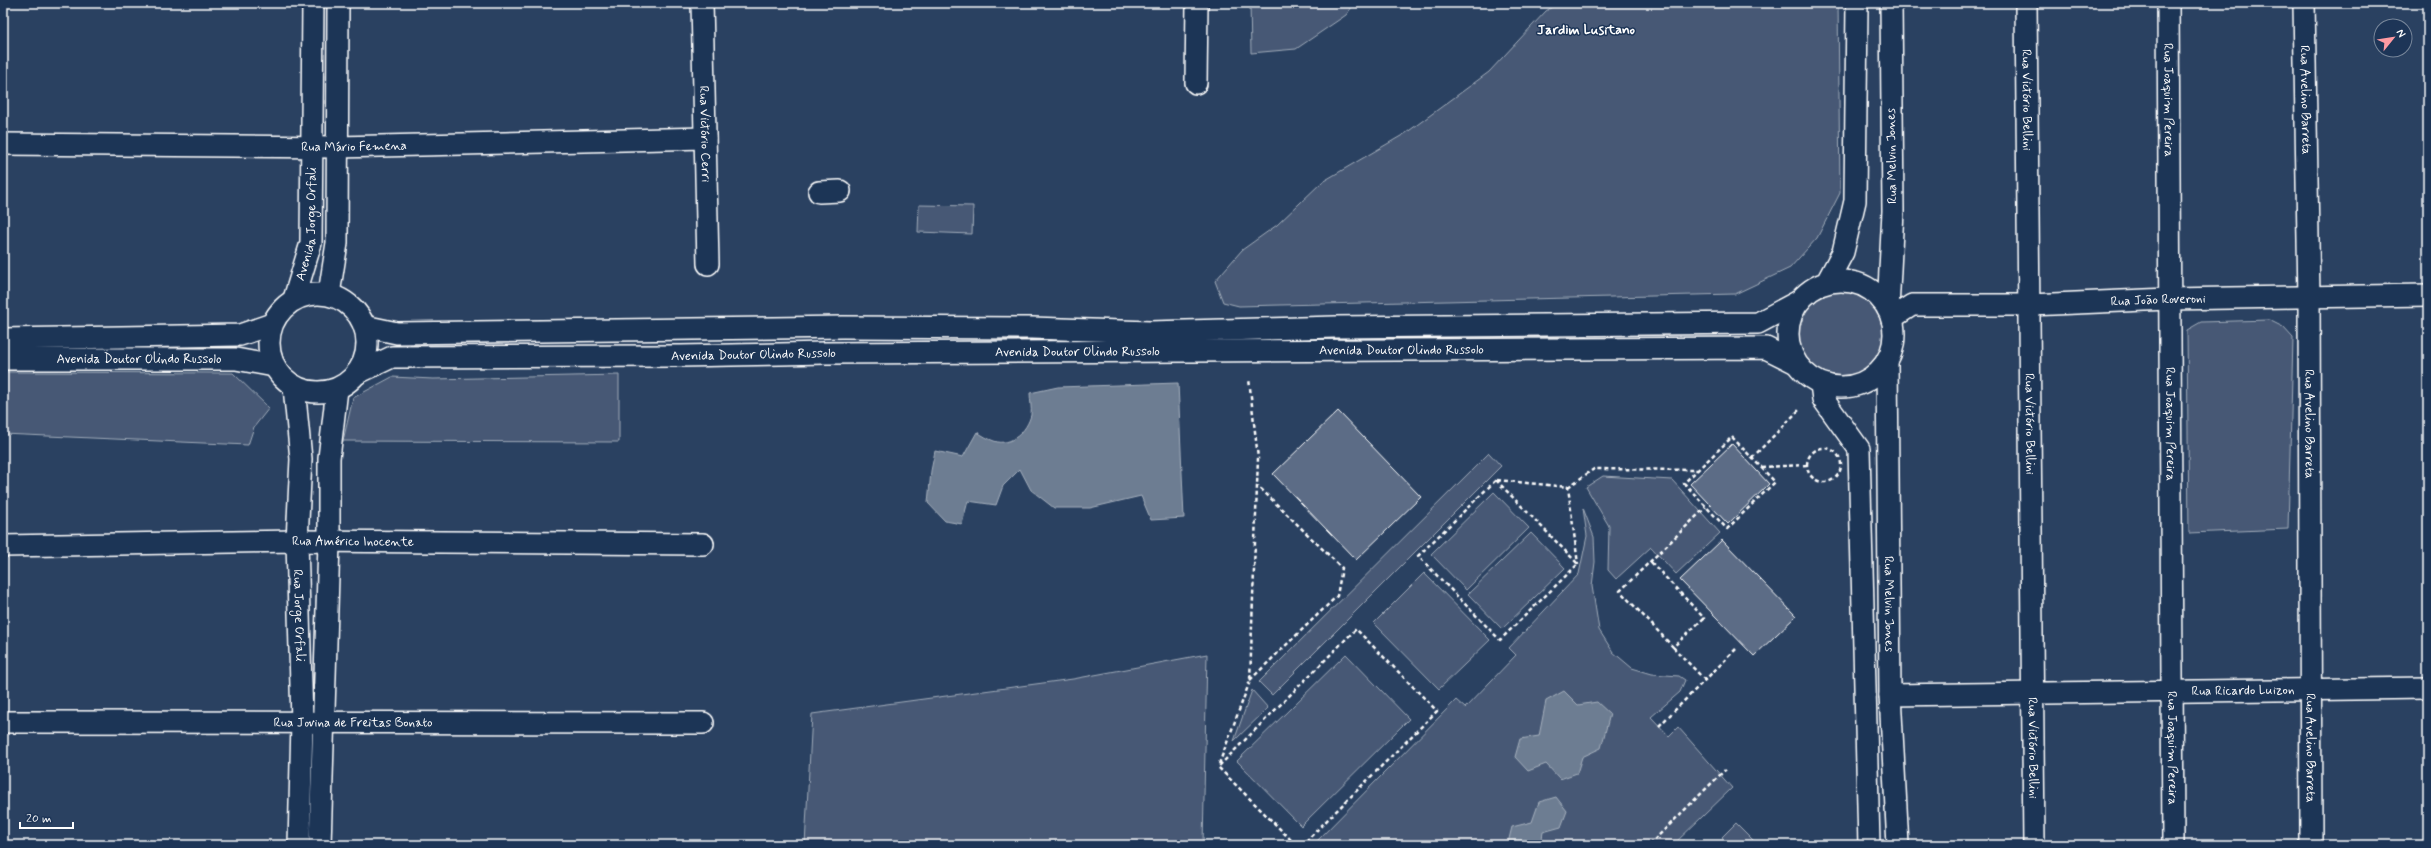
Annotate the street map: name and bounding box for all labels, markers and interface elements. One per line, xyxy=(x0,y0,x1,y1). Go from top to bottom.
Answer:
north arrow xyxy=(2373,18,2413,58)
district label: Jardim Lusitano xyxy=(1537,21,1635,39)
text: N xyxy=(2393,27,2409,40)
street label: Rua Joaquim Pereira xyxy=(2160,43,2177,157)
street label: Rua Avelino Barreta xyxy=(2296,45,2315,155)
street label: Rua Victório Bellini xyxy=(2018,49,2036,151)
street label: Rua Victório Cerri xyxy=(695,85,715,183)
street label: Rua Melvin Jones xyxy=(1883,108,1901,204)
street label: Rua Mário Femena xyxy=(301,137,407,156)
street label: Avenida Jorge Orfali xyxy=(292,167,321,283)
street label: Rua João Roveroni xyxy=(2110,290,2206,310)
street label: Avenida Doutor Olindo Russolo xyxy=(1319,341,1484,359)
street label: Avenida Doutor Olindo Russolo xyxy=(995,343,1160,361)
street label: Avenida Doutor Olindo Russolo xyxy=(671,344,836,365)
street label: Avenida Doutor Olindo Russolo xyxy=(57,351,222,368)
street label: Rua Joaquim Pereira xyxy=(2162,367,2179,481)
street label: Rua Avelino Barreta xyxy=(2301,369,2318,479)
street label: Rua Victório Bellini xyxy=(2021,373,2039,475)
street label: Rua Américo Inocente xyxy=(292,532,414,550)
street label: Rua Melvin Jones xyxy=(1880,556,1898,652)
street label: Rua Jorge Orfali xyxy=(289,569,309,662)
street label: Rua Ricardo Luizon xyxy=(2191,681,2295,700)
street label: Rua Joaquim Pereira xyxy=(2164,691,2181,805)
street label: Rua Avelino Barreta xyxy=(2302,693,2319,803)
street label: Rua Victório Bellini xyxy=(2024,697,2042,799)
street label: Rua Jovina de Freitas Bonato xyxy=(273,714,433,731)
scale bar xyxy=(20,804,73,830)
text: 20 m xyxy=(26,811,52,827)

